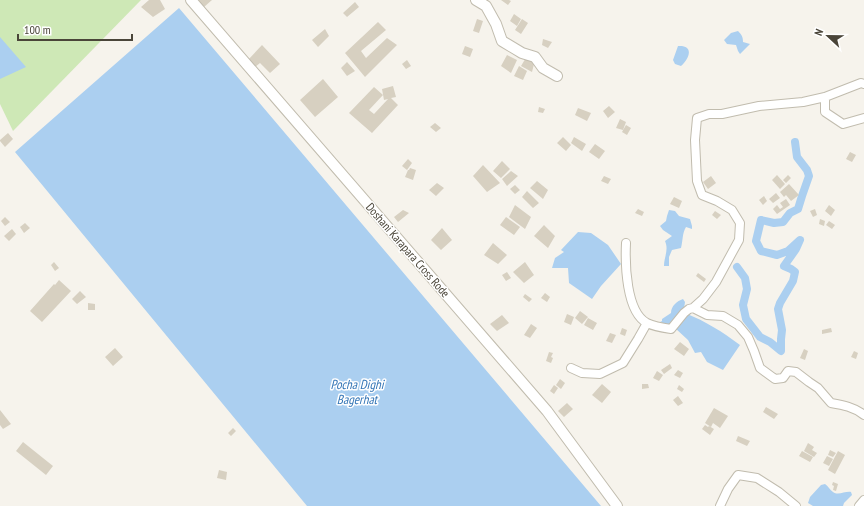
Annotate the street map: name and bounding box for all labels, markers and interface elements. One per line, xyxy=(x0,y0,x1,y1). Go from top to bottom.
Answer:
scale bar xyxy=(18,16,132,42)
north arrow xyxy=(808,16,848,56)
text: 100 m xyxy=(24,22,51,37)
text: N xyxy=(811,27,826,38)
street label: Doshani Karapara Cross Rode xyxy=(363,200,453,300)
water label: Pocha Dighi Bagerhat xyxy=(330,376,386,408)

